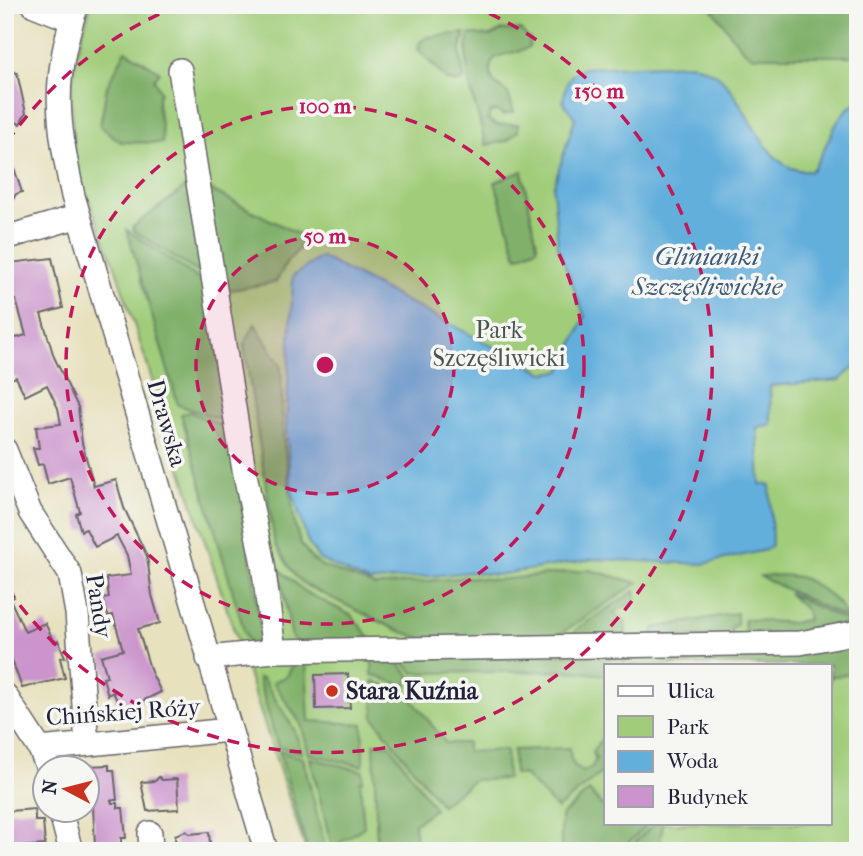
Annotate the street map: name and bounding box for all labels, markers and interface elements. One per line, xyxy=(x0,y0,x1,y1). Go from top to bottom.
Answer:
text: 150 m xyxy=(574,79,625,103)
text: 100 m xyxy=(299,94,352,118)
text: 50 m xyxy=(304,224,347,248)
water label: Glinianki Szczęśliwickie xyxy=(631,241,784,302)
park label: Park Szczęśliwicki xyxy=(432,316,566,373)
centre of rings xyxy=(313,353,337,377)
street label: Drawska xyxy=(141,376,193,471)
street label: Pandy xyxy=(80,572,118,641)
legend xyxy=(604,664,832,824)
place label: Stara Kuźnia xyxy=(346,677,479,705)
text: Ulica xyxy=(667,679,714,703)
marker: Stara Kuźnia xyxy=(324,683,340,699)
street label: Chińskiej Róży xyxy=(45,693,202,731)
text: Park xyxy=(667,715,709,739)
text: Woda xyxy=(666,749,718,773)
north arrow xyxy=(32,754,102,824)
text: N xyxy=(38,778,62,796)
text: Budynek xyxy=(667,785,748,809)

